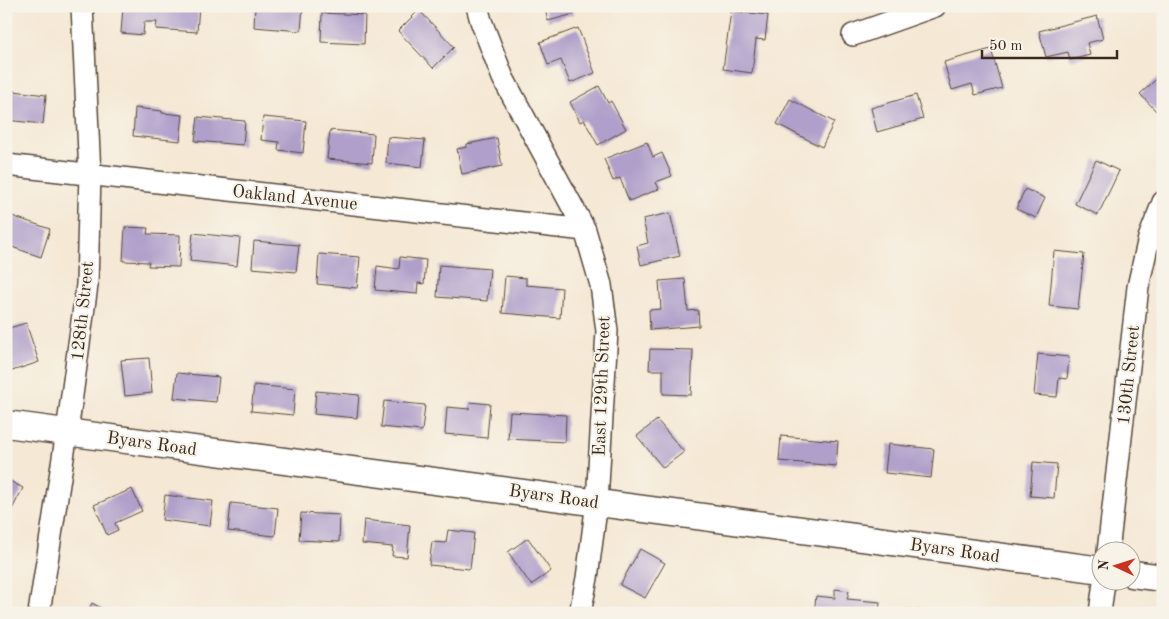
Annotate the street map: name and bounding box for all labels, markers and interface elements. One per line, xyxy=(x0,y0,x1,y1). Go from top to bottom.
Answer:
scale bar xyxy=(982,28,1116,60)
text: 50 m xyxy=(989,39,1023,54)
street label: Oakland Avenue xyxy=(231,182,358,214)
street label: 128th Street xyxy=(69,260,97,362)
street label: East 129th Street xyxy=(591,315,613,457)
street label: 130th Street xyxy=(1115,324,1143,426)
street label: Byars Road xyxy=(106,429,198,459)
street label: Byars Road xyxy=(508,482,600,512)
street label: Byars Road xyxy=(909,536,1001,566)
north arrow xyxy=(1092,542,1142,592)
text: N xyxy=(1097,559,1111,571)

